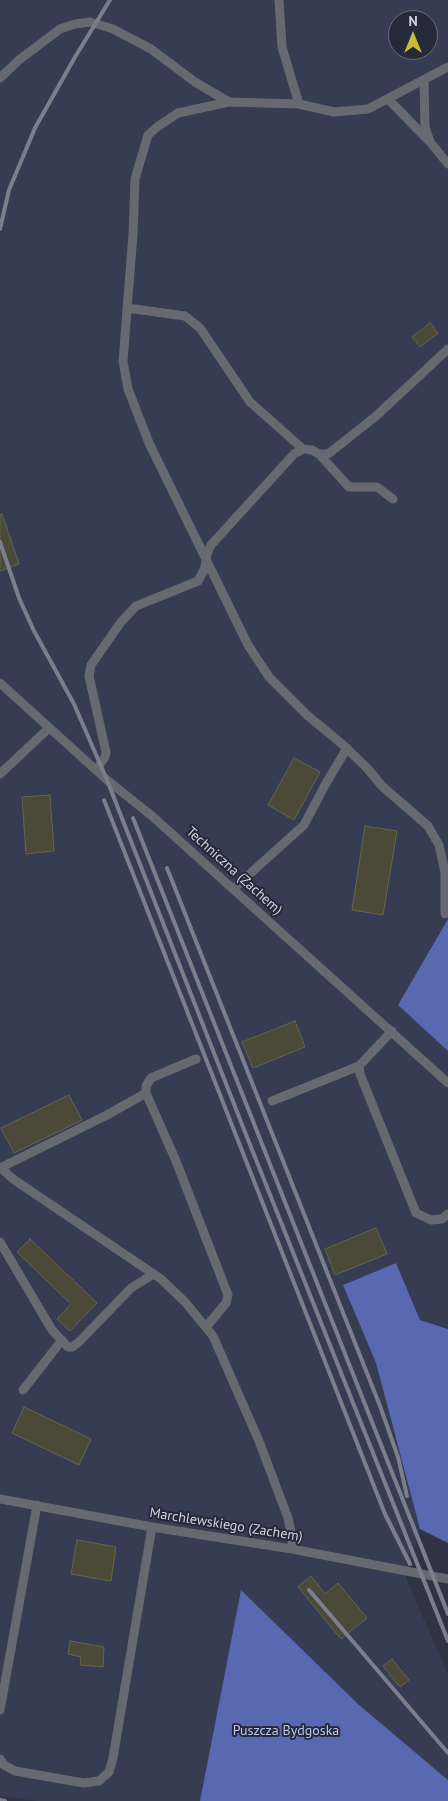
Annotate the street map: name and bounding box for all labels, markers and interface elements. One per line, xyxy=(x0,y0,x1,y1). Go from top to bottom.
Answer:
north arrow xyxy=(388,10,438,60)
text: N xyxy=(408,12,418,30)
street label: Techniczna (Zachem) xyxy=(182,823,286,919)
street label: Marchlewskiego (Zachem) xyxy=(148,1505,304,1545)
park label: Puszcza Bydgoska xyxy=(233,1723,339,1739)

